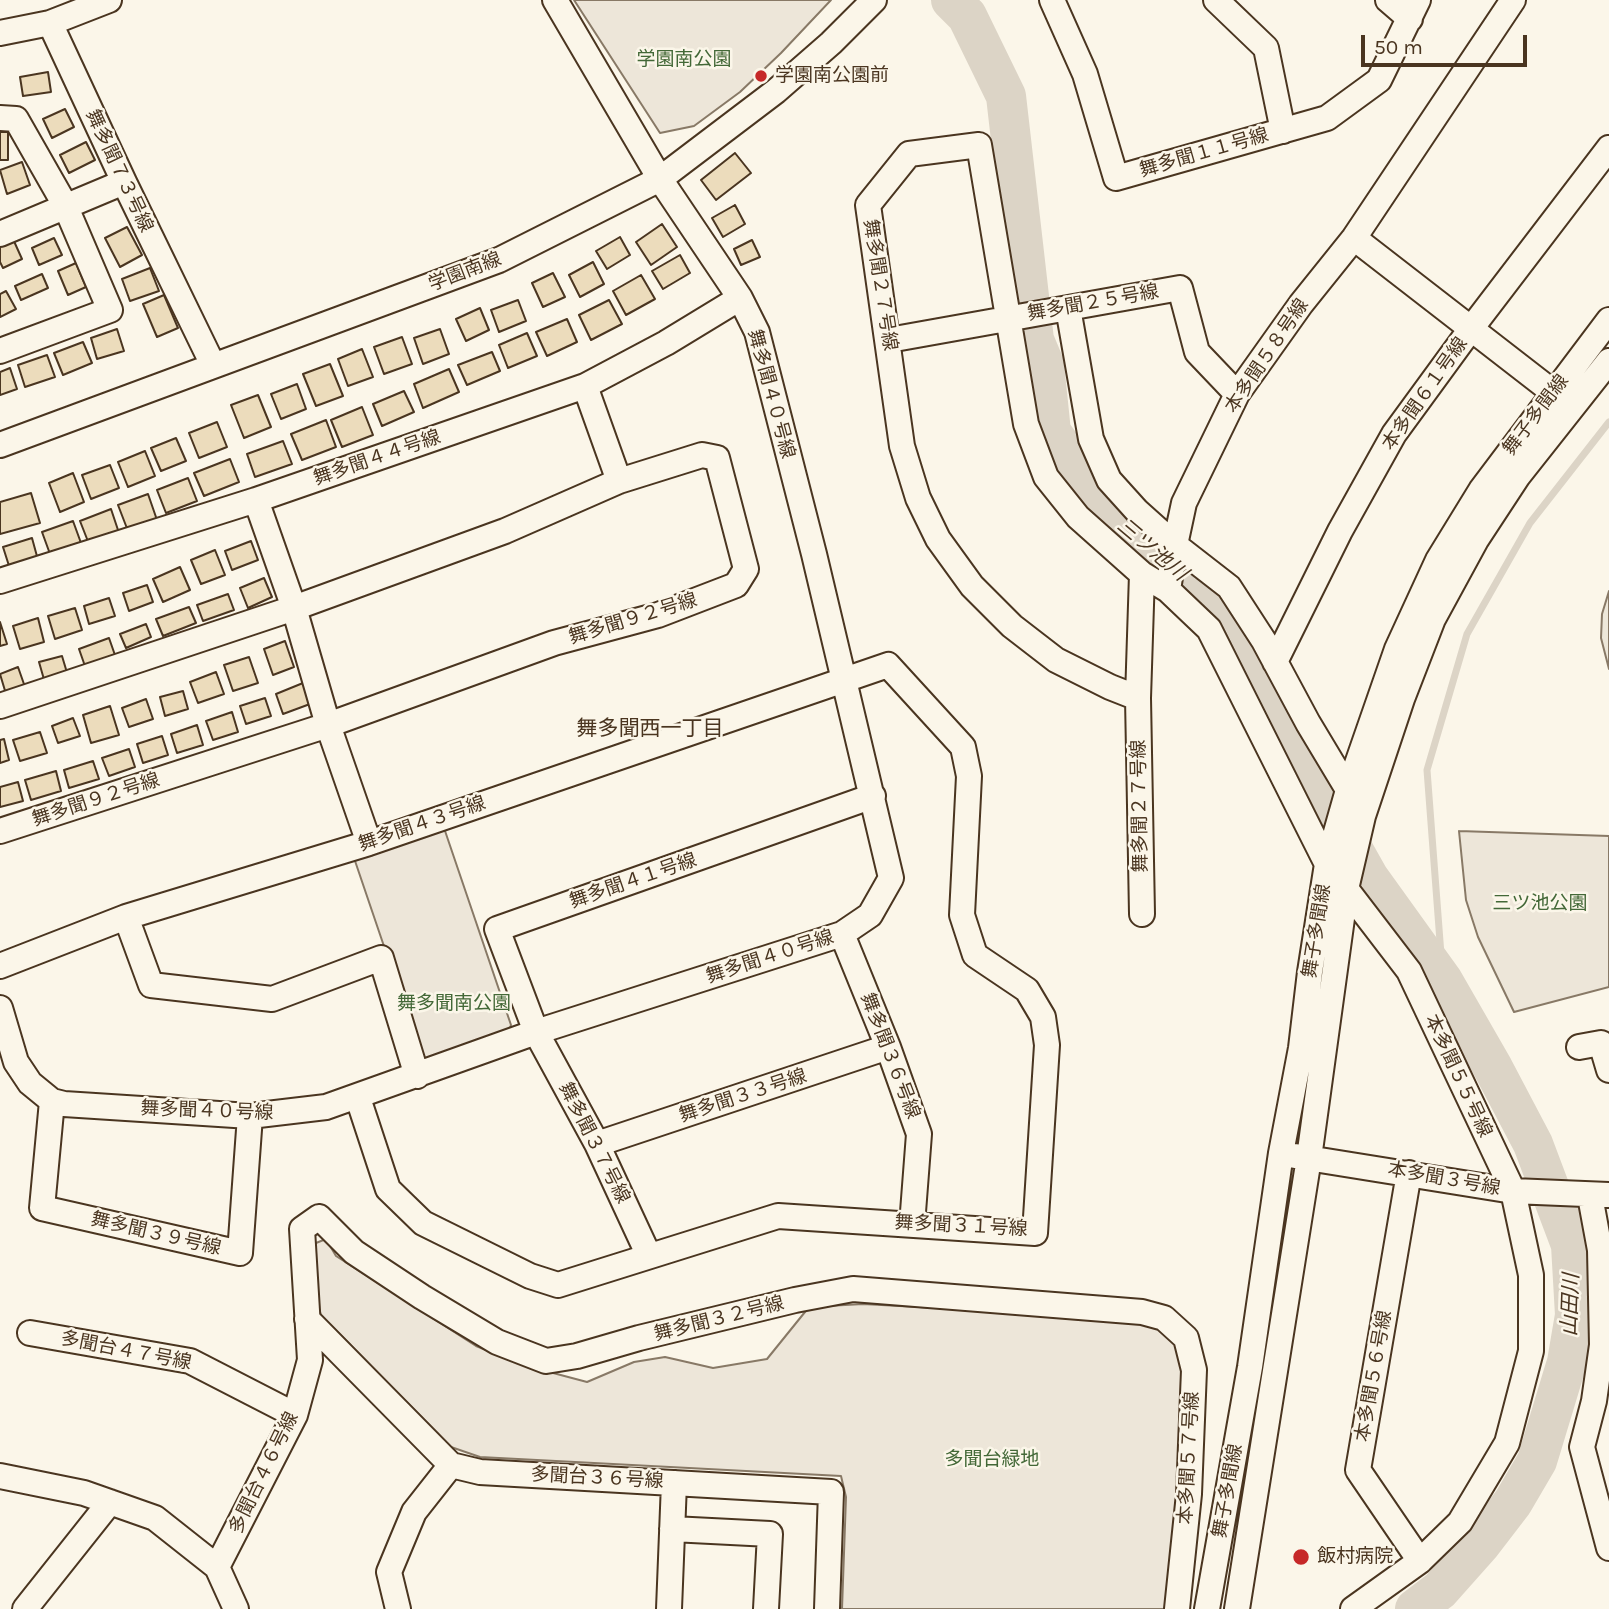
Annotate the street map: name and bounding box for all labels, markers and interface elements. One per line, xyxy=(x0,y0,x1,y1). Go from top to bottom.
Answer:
scale bar xyxy=(1364,21,1530,65)
text: 50 m xyxy=(1374,35,1423,59)
park label: 学園南公園 xyxy=(637,49,731,71)
place label: 学園南公園前 xyxy=(775,65,889,87)
marker: 学園南公園前 xyxy=(753,68,769,84)
street label: 舞多聞７３号線 xyxy=(81,106,157,236)
street label: 舞多聞１１号線 xyxy=(1137,124,1271,182)
street label: 舞多聞２７号線 xyxy=(858,218,902,352)
street label: 学園南線 xyxy=(425,248,505,296)
street label: 舞多聞２５号線 xyxy=(1026,280,1160,326)
street label: 本多聞５８号線 xyxy=(1220,294,1314,418)
street label: 舞多聞４０号線 xyxy=(743,327,799,461)
street label: 本多聞６１号線 xyxy=(1378,333,1472,455)
street label: 舞子多聞線 xyxy=(1498,370,1574,460)
street label: 舞多聞４４号線 xyxy=(310,426,444,490)
water label: 三ツ池川 xyxy=(1112,513,1192,587)
street label: 舞多聞９２号線 xyxy=(566,589,700,649)
district label: 舞多聞西一丁目 xyxy=(577,716,723,742)
street label: 舞多聞２７号線 xyxy=(1127,739,1153,873)
street label: 舞多聞９２号線 xyxy=(29,769,163,831)
street label: 舞多聞４３号線 xyxy=(355,792,489,856)
street label: 舞多聞４１号線 xyxy=(566,849,700,913)
street label: 舞子多聞線 xyxy=(1298,882,1336,980)
park label: 三ツ池公園 xyxy=(1493,893,1587,915)
street label: 舞多聞４０号線 xyxy=(703,926,837,988)
street label: 舞多聞３６号線 xyxy=(856,990,924,1122)
park label: 舞多聞南公園 xyxy=(397,993,511,1015)
street label: 本多聞５５号線 xyxy=(1420,1011,1496,1141)
street label: 舞多聞３３号線 xyxy=(676,1065,810,1127)
street label: 舞多聞３７号線 xyxy=(554,1079,634,1207)
street label: 舞多聞４０号線 xyxy=(140,1097,274,1125)
street label: 本多聞３号線 xyxy=(1386,1158,1502,1200)
street label: 舞多聞３９号線 xyxy=(89,1208,223,1260)
street label: 舞多聞３１号線 xyxy=(894,1211,1028,1241)
water label: 山田川 xyxy=(1557,1273,1585,1337)
street label: 舞多聞３２号線 xyxy=(652,1292,786,1346)
street label: 本多聞５６号線 xyxy=(1351,1309,1397,1443)
street label: 多聞台４７号線 xyxy=(59,1327,193,1375)
street label: 本多聞５７号線 xyxy=(1174,1391,1204,1525)
street label: 多聞台４６号線 xyxy=(225,1408,303,1538)
street label: 舞子多聞線 xyxy=(1209,1442,1247,1540)
park label: 多聞台緑地 xyxy=(945,1449,1039,1471)
street label: 多聞台３６号線 xyxy=(530,1463,664,1493)
place label: 飯村病院 xyxy=(1317,1546,1393,1568)
marker: 飯村病院 xyxy=(1291,1547,1311,1567)

